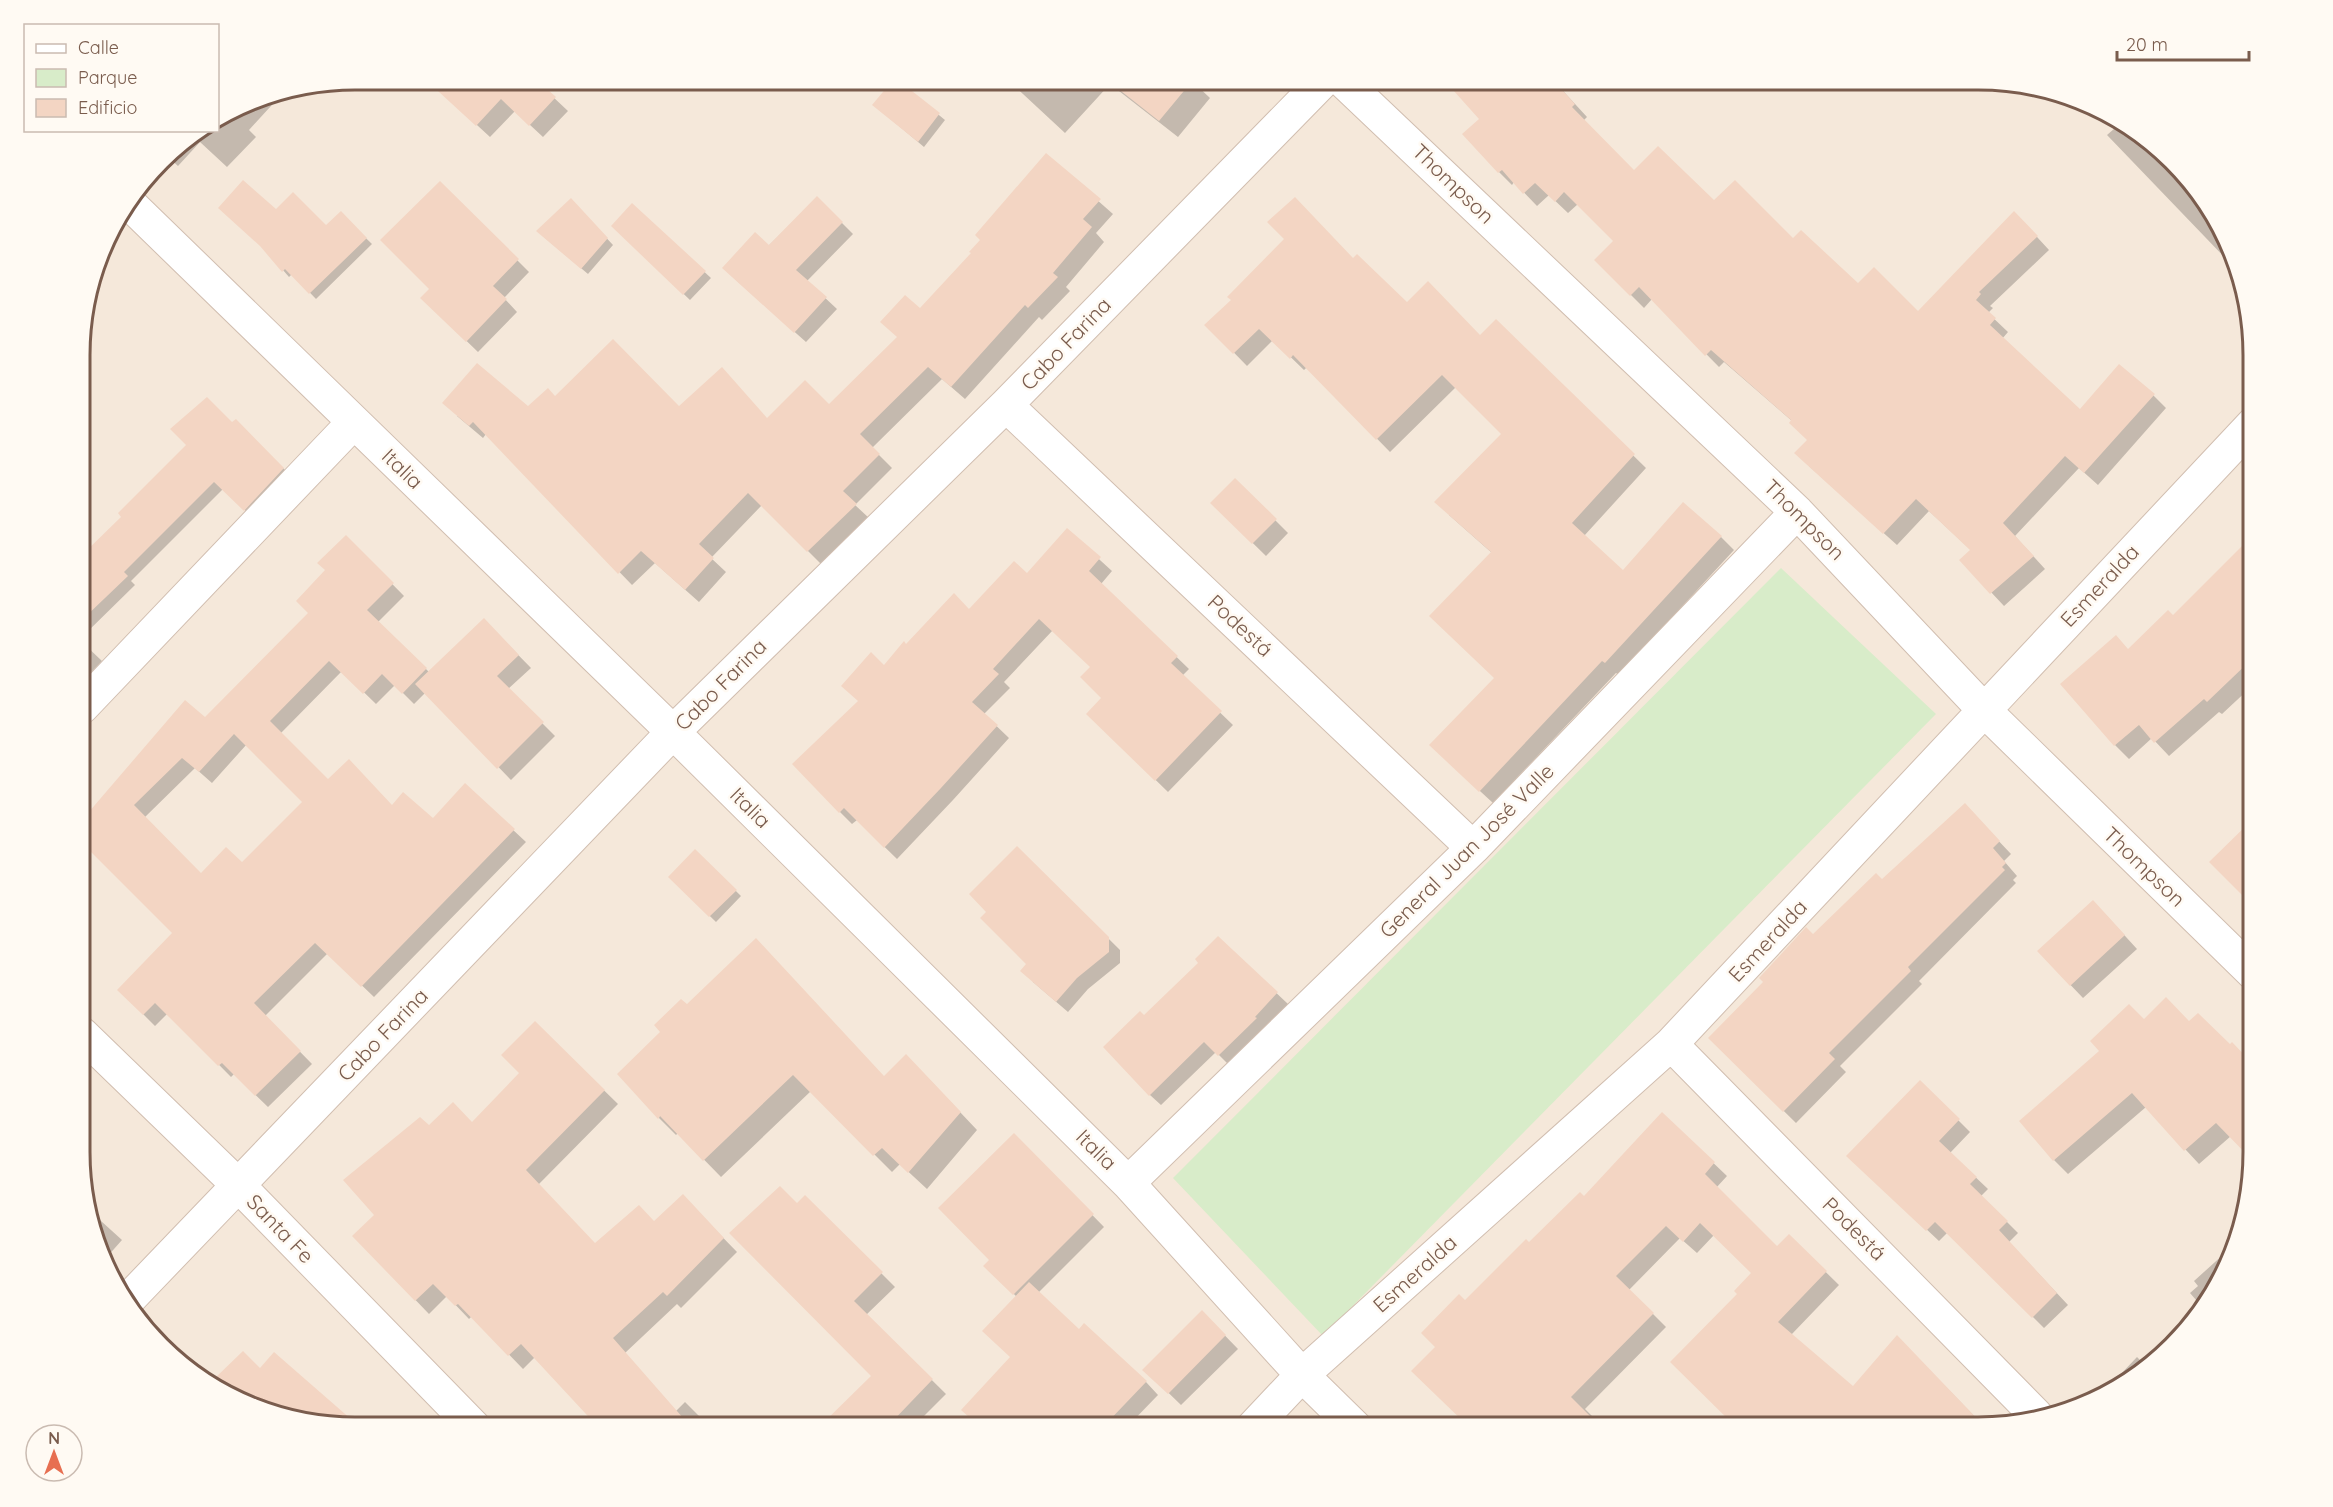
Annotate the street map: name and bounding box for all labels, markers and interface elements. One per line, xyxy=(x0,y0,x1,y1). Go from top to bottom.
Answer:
legend xyxy=(24,24,219,132)
scale bar xyxy=(2117,24,2249,62)
text: 20 m xyxy=(2126,33,2168,56)
text: Calle xyxy=(78,36,119,59)
text: Parque xyxy=(78,66,137,89)
text: Edificio xyxy=(78,96,137,119)
street label: Thompson xyxy=(1407,138,1500,229)
street label: Cabo Farina xyxy=(1015,291,1116,395)
street label: Italia xyxy=(377,443,429,494)
street label: Thompson xyxy=(1759,473,1851,565)
street label: Esmeralda xyxy=(2054,539,2144,632)
street label: Podestá xyxy=(1203,589,1279,662)
street label: Cabo Farina xyxy=(669,633,772,736)
street label: General Juan José Valle xyxy=(1374,758,1559,943)
street label: Italia xyxy=(725,781,777,833)
street label: Thompson xyxy=(2098,821,2191,912)
street label: Esmeralda xyxy=(1722,894,1812,987)
street label: Cabo Farina xyxy=(332,982,433,1086)
street label: Italia xyxy=(1071,1123,1123,1175)
street label: Santa Fe xyxy=(242,1188,320,1268)
street label: Podestá xyxy=(1817,1191,1892,1266)
street label: Esmeralda xyxy=(1367,1229,1461,1318)
north arrow xyxy=(24,1423,84,1483)
text: N xyxy=(48,1428,60,1448)

